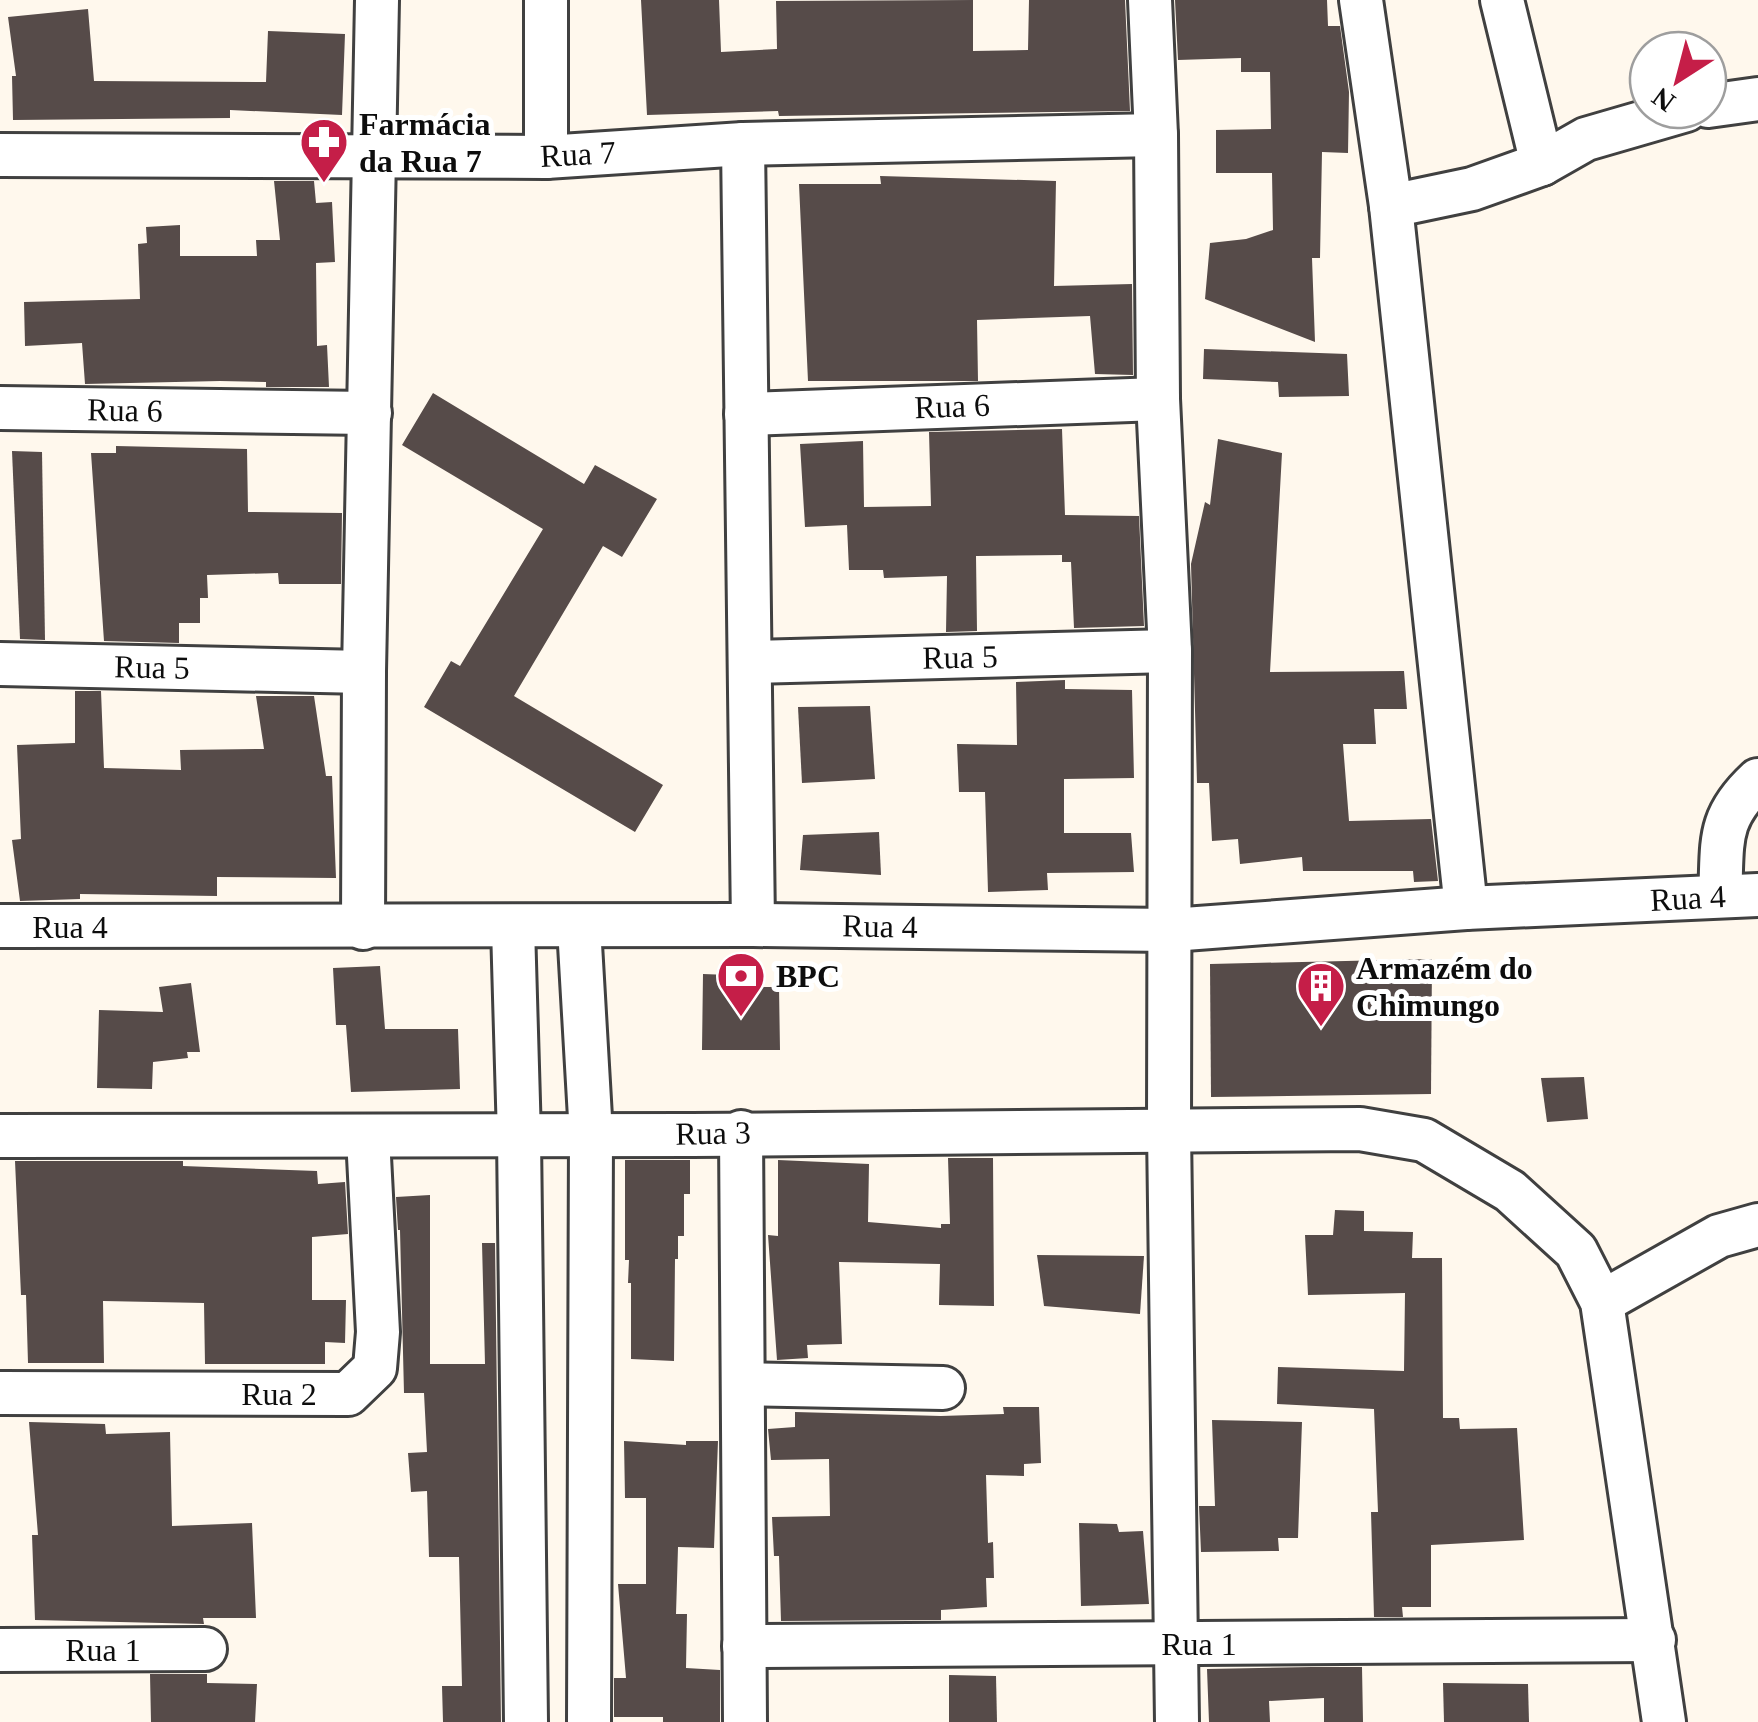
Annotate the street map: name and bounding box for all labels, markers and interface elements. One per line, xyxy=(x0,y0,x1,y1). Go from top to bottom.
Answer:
north arrow xyxy=(1628,30,1728,130)
text: N xyxy=(1646,81,1681,118)
place label: Farmácia da Rua 7 xyxy=(359,106,491,179)
pharmacy icon: Farmácia da Rua 7 xyxy=(298,116,350,184)
street label: Rua 7 xyxy=(539,134,617,174)
street label: Rua 6 xyxy=(914,387,990,425)
street label: Rua 6 xyxy=(87,391,163,429)
street label: Rua 5 xyxy=(922,638,998,676)
street label: Rua 5 xyxy=(114,648,190,686)
street label: Rua 4 xyxy=(1649,878,1727,918)
street label: Rua 4 xyxy=(842,907,918,945)
street label: Rua 4 xyxy=(32,909,108,945)
bank icon: BPC xyxy=(715,950,767,1018)
place label: Armazém do Chimungo xyxy=(1356,950,1533,1023)
place label: BPC xyxy=(776,958,840,994)
building icon: Armazém do Chimungo xyxy=(1295,960,1347,1028)
street label: Rua 3 xyxy=(675,1114,751,1152)
street label: Rua 2 xyxy=(241,1376,317,1412)
street label: Rua 1 xyxy=(1161,1626,1237,1662)
street label: Rua 1 xyxy=(65,1632,141,1668)

